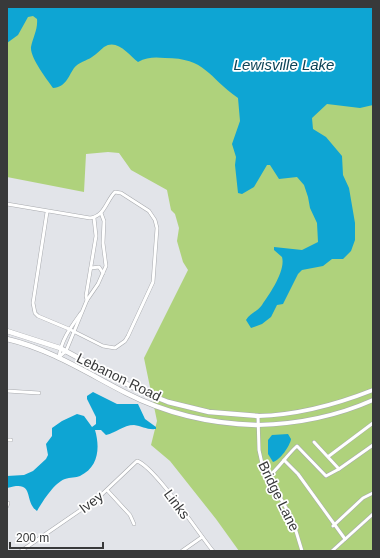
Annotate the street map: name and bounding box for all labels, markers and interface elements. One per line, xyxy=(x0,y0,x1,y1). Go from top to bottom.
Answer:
water label: Lewisville Lake xyxy=(234,56,334,73)
street label: Lebanon Road xyxy=(74,350,164,404)
street label: Bridge Lane xyxy=(255,459,303,534)
street label: Links xyxy=(161,486,193,522)
street label: Ivey xyxy=(76,488,106,516)
scale bar xyxy=(10,524,103,550)
text: 200 m xyxy=(16,531,49,545)

